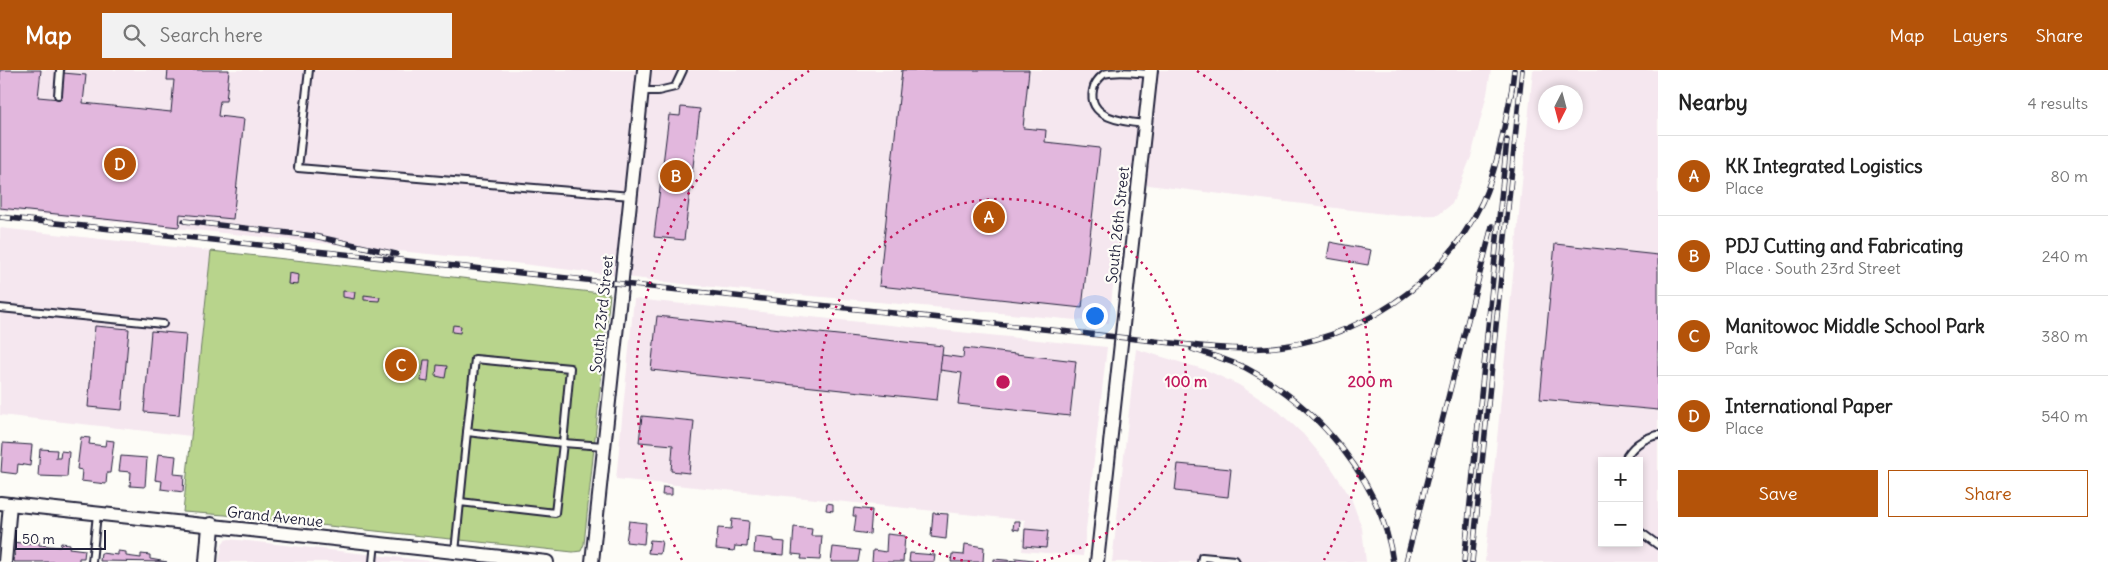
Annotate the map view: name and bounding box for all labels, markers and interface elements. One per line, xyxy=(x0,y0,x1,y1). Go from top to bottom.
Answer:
search box xyxy=(102,13,452,58)
text: Map xyxy=(25,20,72,50)
icon: search xyxy=(120,21,148,49)
text: Search here xyxy=(160,23,263,47)
text: Map xyxy=(1889,24,1924,47)
text: Layers xyxy=(1952,24,2008,47)
text: Share xyxy=(2036,24,2083,47)
north arrow xyxy=(1538,85,1583,130)
text: Nearby xyxy=(1678,89,1748,116)
text: 4 results xyxy=(2027,93,2088,113)
pin: D xyxy=(104,145,136,183)
text: KK Integrated Logistics xyxy=(1725,154,1923,178)
pin: B xyxy=(660,157,692,195)
street label: South 26th Street xyxy=(1102,166,1133,284)
text: A xyxy=(1689,166,1699,186)
text: 80 m xyxy=(2050,166,2088,186)
text: Place xyxy=(1725,178,1764,198)
pin: A xyxy=(973,198,1005,236)
text: PDJ Cutting and Fabricating xyxy=(1725,234,1963,258)
text: B xyxy=(1689,246,1699,266)
text: 240 m xyxy=(2042,246,2088,266)
street label: South 23rd Street xyxy=(586,254,617,374)
text: Place · South 23rd Street xyxy=(1725,258,1901,278)
your location xyxy=(1082,303,1108,329)
text: Manitowoc Middle School Park xyxy=(1725,314,1985,338)
text: C xyxy=(1689,326,1699,346)
text: 380 m xyxy=(2041,326,2088,346)
text: Park xyxy=(1725,338,1758,358)
pin: C xyxy=(385,346,417,384)
text: 100 m xyxy=(1165,372,1207,391)
text: 200 m xyxy=(1348,372,1392,391)
centre of rings xyxy=(994,373,1012,391)
text: International Paper xyxy=(1725,394,1893,418)
text: D xyxy=(1688,406,1700,426)
text: 540 m xyxy=(2041,406,2088,426)
text: Place xyxy=(1725,418,1764,438)
map controls xyxy=(1598,457,1643,547)
button: + xyxy=(1598,457,1643,502)
button: Save xyxy=(1678,470,1878,517)
button: Share xyxy=(1888,470,2088,517)
street label: Grand Avenue xyxy=(226,502,324,531)
button: − xyxy=(1598,502,1643,547)
scale bar xyxy=(15,527,106,550)
text: 50 m xyxy=(22,530,55,548)

